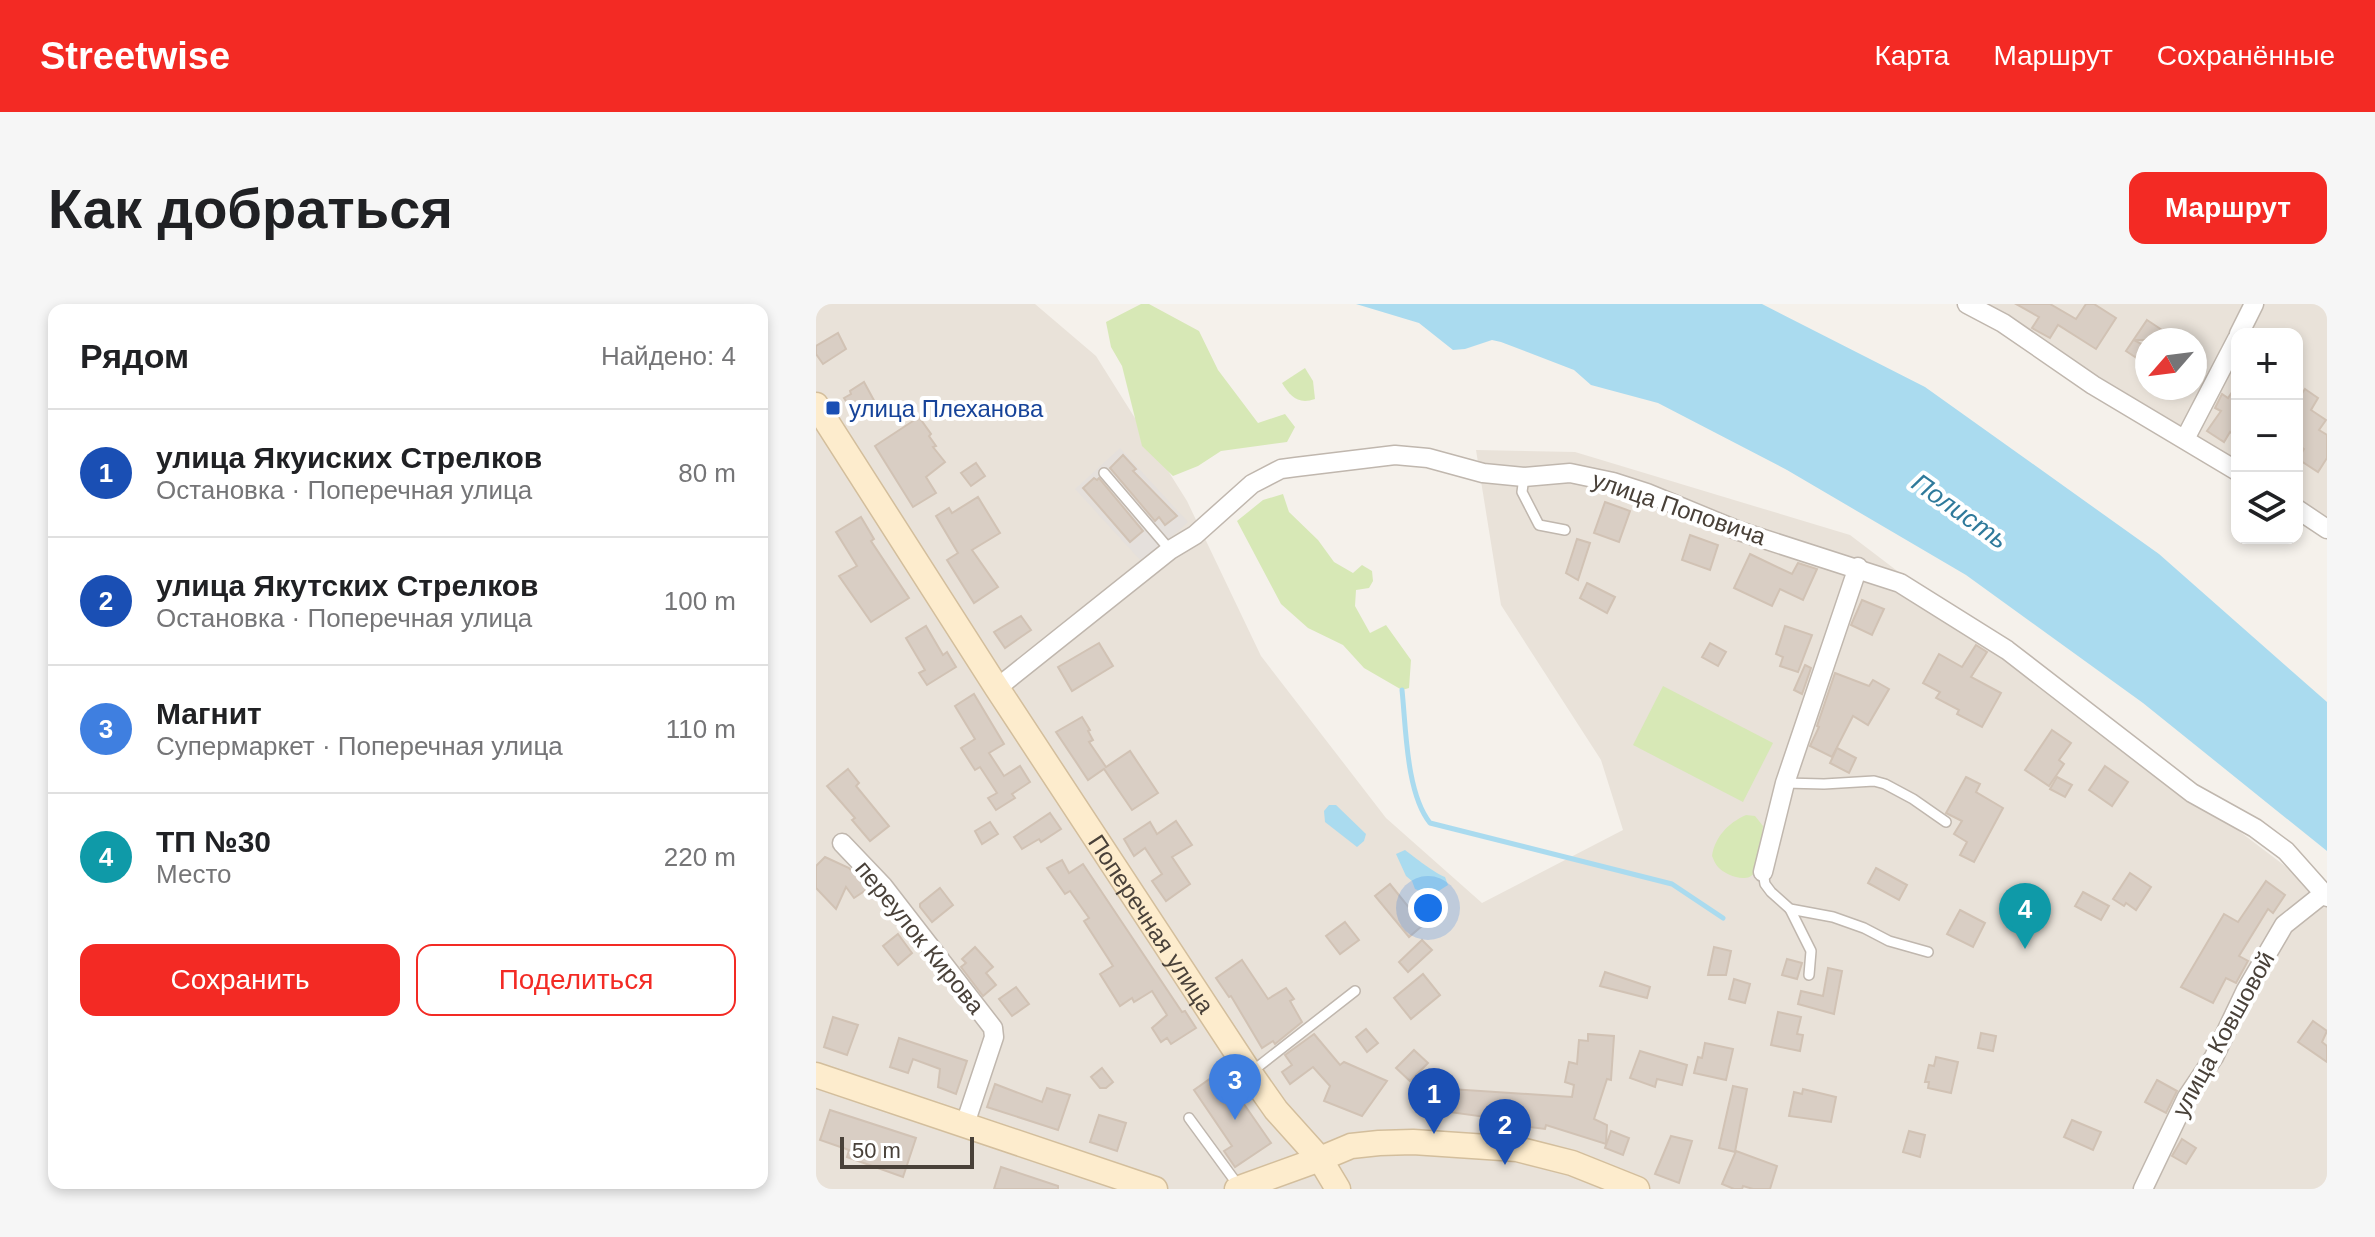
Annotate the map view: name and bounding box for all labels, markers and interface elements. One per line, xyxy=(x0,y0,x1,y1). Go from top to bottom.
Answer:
text: Streetwise xyxy=(40,35,230,77)
text: Карта xyxy=(1874,40,1949,71)
text: Маршрут xyxy=(1993,40,2113,71)
text: Сохранённые xyxy=(2157,40,2335,71)
button: Маршрут xyxy=(2129,172,2327,244)
text: Как добраться xyxy=(48,177,453,240)
north arrow xyxy=(2135,328,2207,400)
map controls xyxy=(2231,328,2303,544)
button: + xyxy=(2231,328,2303,400)
text: Рядом xyxy=(80,337,189,375)
text: Найдено: 4 xyxy=(601,341,736,371)
place label: улица Плеханова xyxy=(849,395,1044,422)
marker: улица Плеханова xyxy=(824,399,842,417)
button: − xyxy=(2231,400,2303,472)
text: улица Якуиских Стрелков xyxy=(156,441,542,474)
text: 1 xyxy=(99,458,113,488)
text: 80 m xyxy=(678,458,736,488)
street label: улица Поповича xyxy=(1589,466,1770,551)
water label: Полисть xyxy=(1906,467,2014,555)
button: layers xyxy=(2231,472,2303,544)
text: Остановка · Поперечная улица xyxy=(156,475,532,505)
text: улица Якутских Стрелков xyxy=(156,569,539,602)
text: 2 xyxy=(99,586,113,616)
text: 100 m xyxy=(664,586,736,616)
text: Остановка · Поперечная улица xyxy=(156,603,532,633)
text: Магнит xyxy=(156,697,262,730)
text: 3 xyxy=(99,714,113,744)
text: 110 m xyxy=(666,714,736,744)
text: Супермаркет · Поперечная улица xyxy=(156,731,563,761)
text: ТП №30 xyxy=(156,825,271,858)
street label: Поперечная улица xyxy=(1084,830,1221,1018)
text: 4 xyxy=(99,842,113,872)
text: 220 m xyxy=(664,842,736,872)
street label: переулок Кирова xyxy=(850,855,990,1019)
text: Место xyxy=(156,859,232,889)
pin: 4 xyxy=(1999,883,2051,949)
your location xyxy=(1408,888,1448,928)
button: Сохранить xyxy=(80,944,400,1016)
button: Поделиться xyxy=(416,944,736,1016)
street label: улица Ковшовой xyxy=(2166,947,2280,1121)
pin: 3 xyxy=(1209,1054,1261,1120)
pin: 1 xyxy=(1408,1068,1460,1134)
pin: 2 xyxy=(1479,1099,1531,1165)
scale bar xyxy=(840,1133,974,1169)
text: 50 m xyxy=(852,1138,901,1163)

